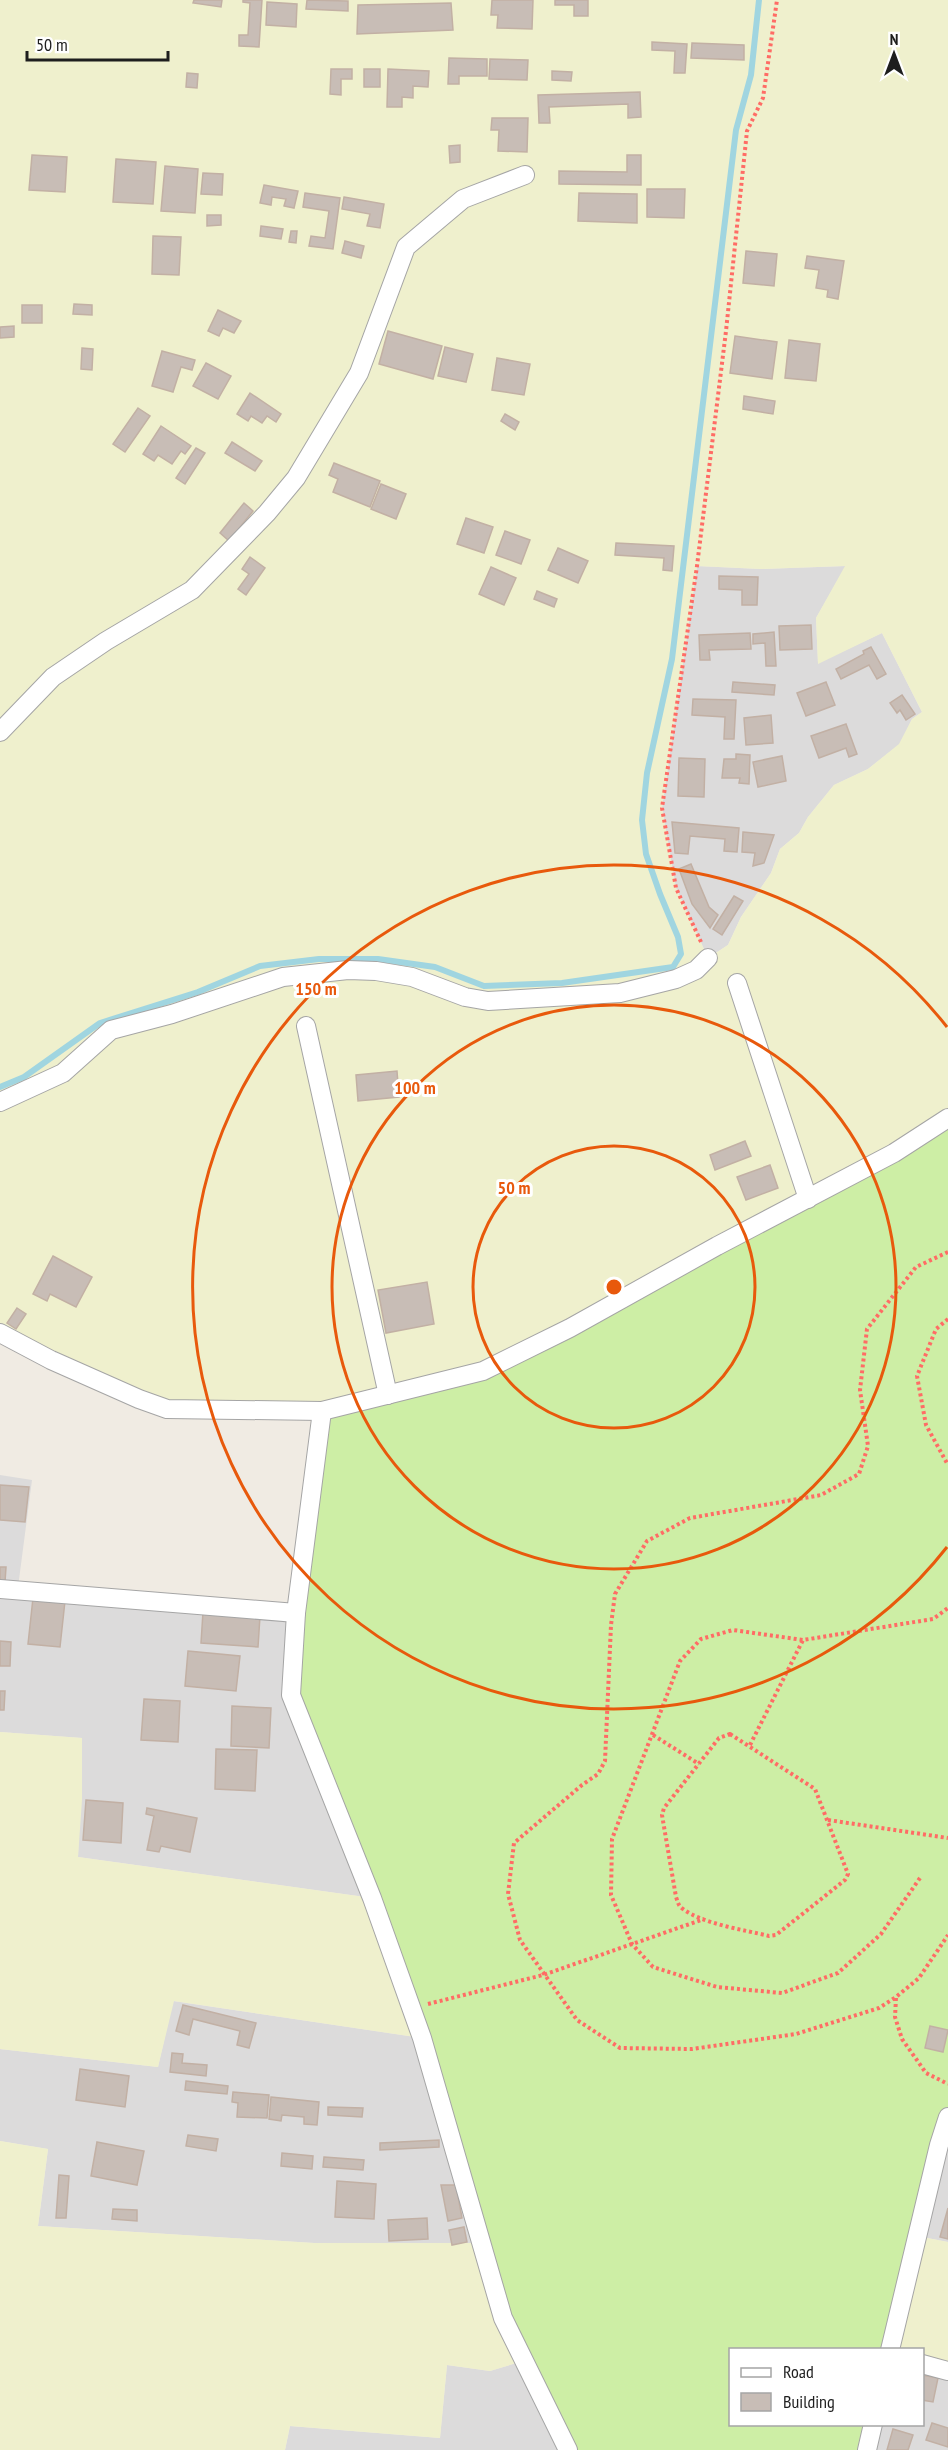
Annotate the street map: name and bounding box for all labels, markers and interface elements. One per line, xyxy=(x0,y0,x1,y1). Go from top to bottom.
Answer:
scale bar xyxy=(27,24,168,62)
north arrow xyxy=(864,24,924,84)
text: N xyxy=(890,29,898,49)
text: 50 m xyxy=(36,33,68,56)
text: 150 m xyxy=(295,977,337,1000)
text: 100 m xyxy=(394,1076,436,1099)
text: 50 m xyxy=(498,1176,530,1199)
centre of rings xyxy=(604,1277,624,1297)
legend xyxy=(729,2348,924,2426)
text: Road xyxy=(783,2360,814,2383)
text: Building xyxy=(783,2390,835,2413)

